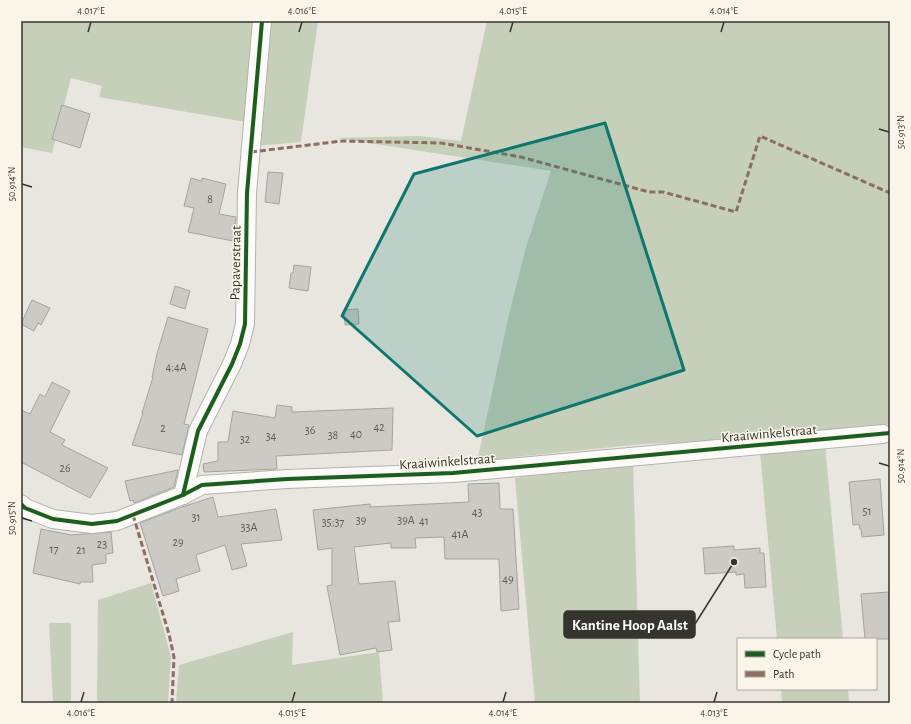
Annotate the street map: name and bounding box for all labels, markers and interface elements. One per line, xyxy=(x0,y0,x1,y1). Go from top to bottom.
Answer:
text: 4.017°E xyxy=(77,6,105,16)
text: 4.016°E xyxy=(288,6,316,16)
text: 4.015°E xyxy=(499,6,527,16)
text: 4.014°E xyxy=(710,6,738,16)
text: 50.913°N xyxy=(896,115,906,149)
text: 50.914°N xyxy=(7,167,17,201)
house number: 8 xyxy=(207,193,213,205)
street label: Papaverstraat xyxy=(228,225,244,301)
house number: 4;4A xyxy=(165,361,187,373)
house number: 42 xyxy=(373,421,385,433)
house number: 2 xyxy=(160,422,166,434)
street label: Kraaiwinkelstraat xyxy=(721,423,818,445)
house number: 36 xyxy=(305,424,316,436)
house number: 40 xyxy=(350,428,362,440)
house number: 38 xyxy=(328,429,339,441)
house number: 34 xyxy=(266,430,277,442)
house number: 32 xyxy=(240,433,251,445)
text: 50.914°N xyxy=(896,449,906,483)
street label: Kraaiwinkelstraat xyxy=(399,452,496,472)
house number: 26 xyxy=(59,462,71,474)
text: 50.915°N xyxy=(7,501,17,535)
house number: 51 xyxy=(862,505,872,517)
house number: 43 xyxy=(472,506,482,518)
house number: 31 xyxy=(191,511,201,523)
house number: 39 xyxy=(356,514,367,526)
house number: 39A xyxy=(397,514,415,526)
house number: 41 xyxy=(419,515,429,527)
house number: 35;37 xyxy=(322,516,344,528)
house number: 33A xyxy=(241,521,257,533)
house number: 41A xyxy=(452,528,468,540)
house number: 29 xyxy=(172,536,184,548)
house number: 23 xyxy=(97,538,107,550)
house number: 17 xyxy=(49,543,59,555)
house number: 21 xyxy=(76,544,86,556)
house number: 49 xyxy=(502,573,514,585)
callout: Kantine Hoop Aalst xyxy=(564,611,695,638)
text: Kantine Hoop Aalst xyxy=(572,618,688,633)
legend xyxy=(737,638,877,690)
text: Cycle path xyxy=(773,648,821,661)
text: Path xyxy=(773,668,795,680)
text: 4.016°E xyxy=(67,708,95,718)
text: 4.015°E xyxy=(278,708,306,718)
text: 4.014°E xyxy=(489,708,517,718)
text: 4.013°E xyxy=(700,708,728,718)

